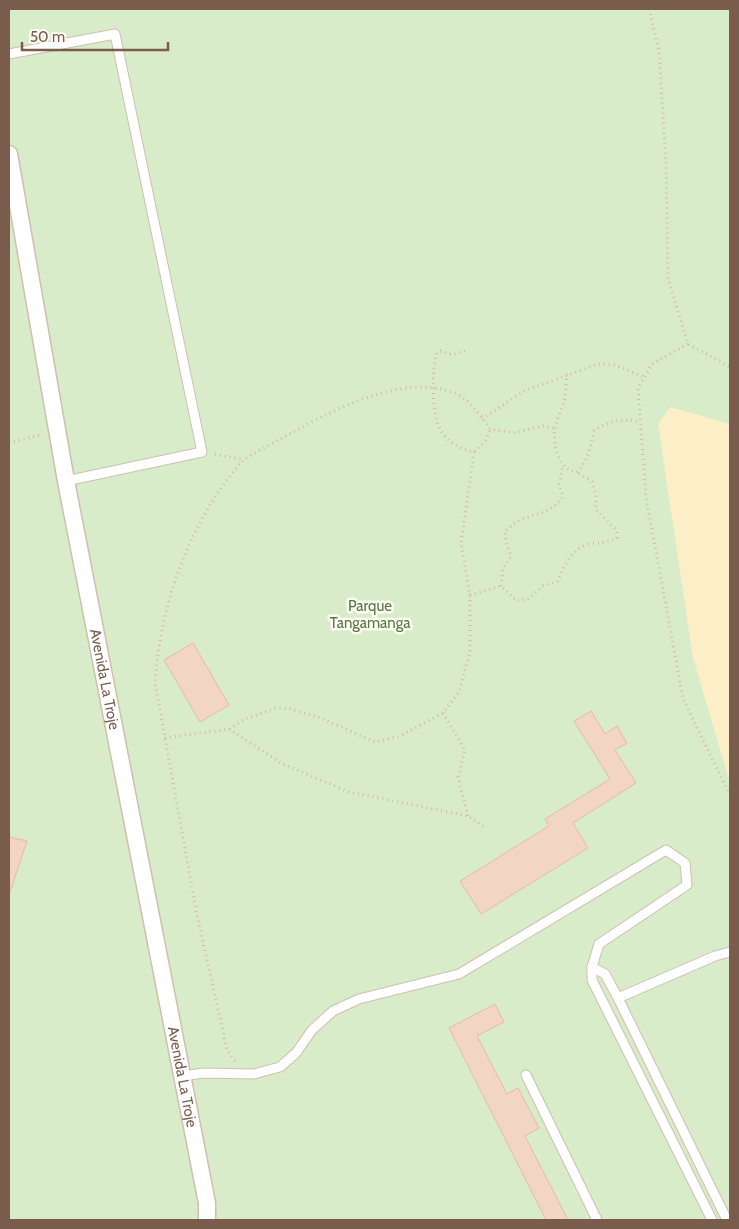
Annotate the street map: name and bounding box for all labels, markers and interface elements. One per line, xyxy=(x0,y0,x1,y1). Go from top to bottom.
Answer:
scale bar xyxy=(22,20,169,52)
text: 50 m xyxy=(30,28,65,46)
park label: Parque Tangamanga xyxy=(330,597,411,632)
street label: Avenida La Troje xyxy=(86,627,123,732)
street label: Avenida La Troje xyxy=(164,1025,201,1129)

